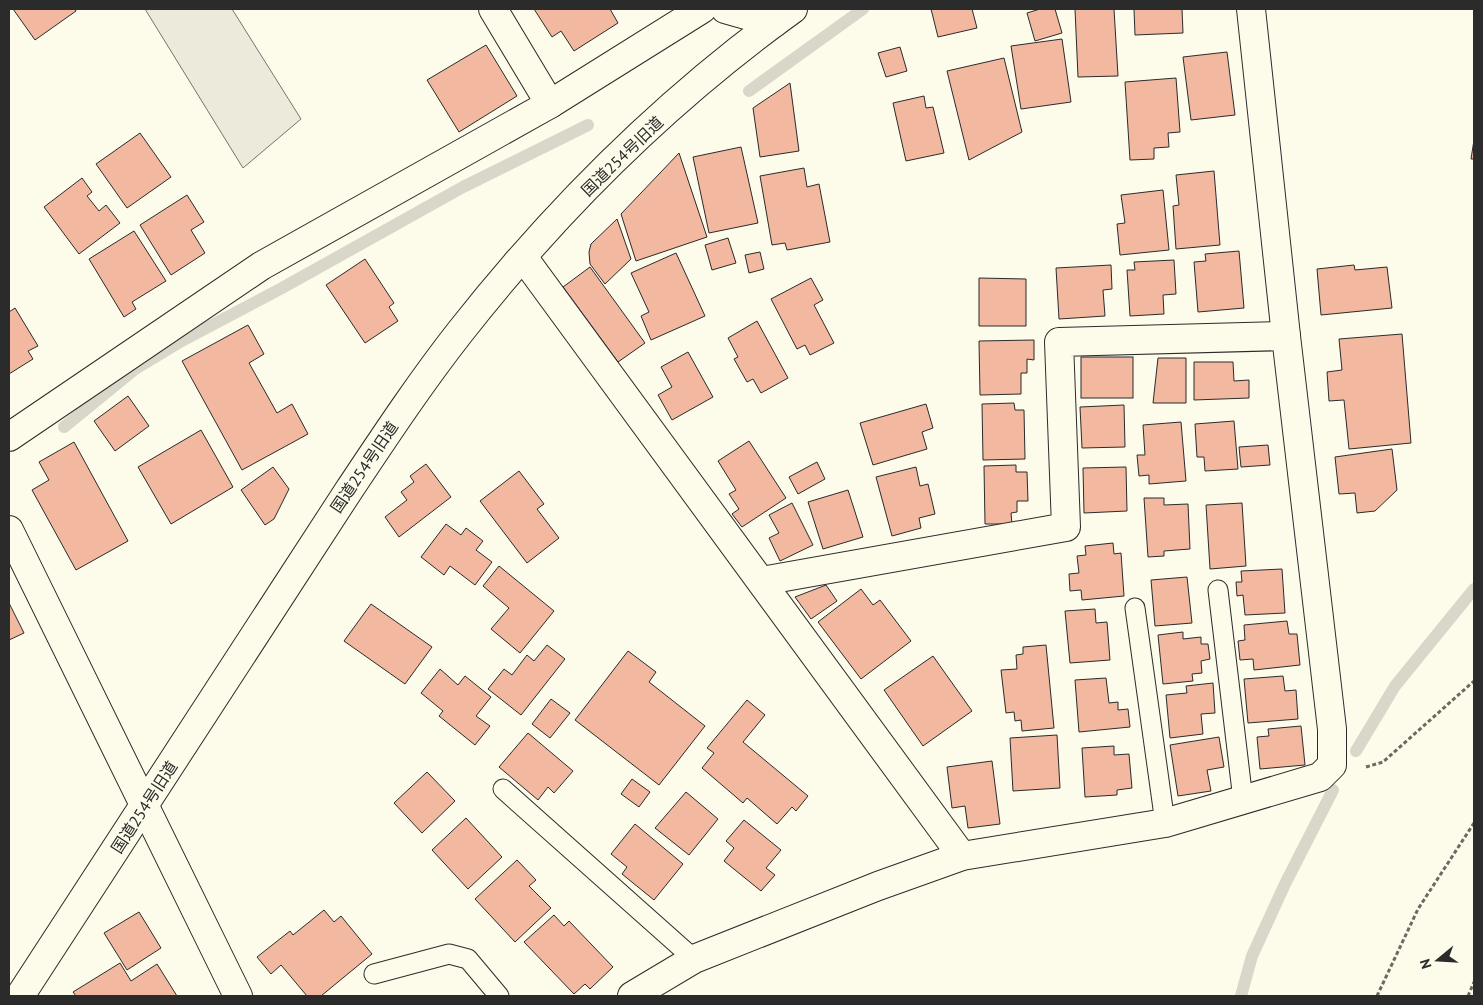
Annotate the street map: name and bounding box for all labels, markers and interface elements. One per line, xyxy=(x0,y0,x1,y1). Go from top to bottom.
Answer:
street label: 国道254号旧道 xyxy=(577,112,667,200)
street label: 国道254号旧道 xyxy=(326,417,402,517)
street label: 国道254号旧道 xyxy=(107,757,181,857)
north arrow xyxy=(1413,935,1463,985)
text: N xyxy=(1416,957,1436,971)

